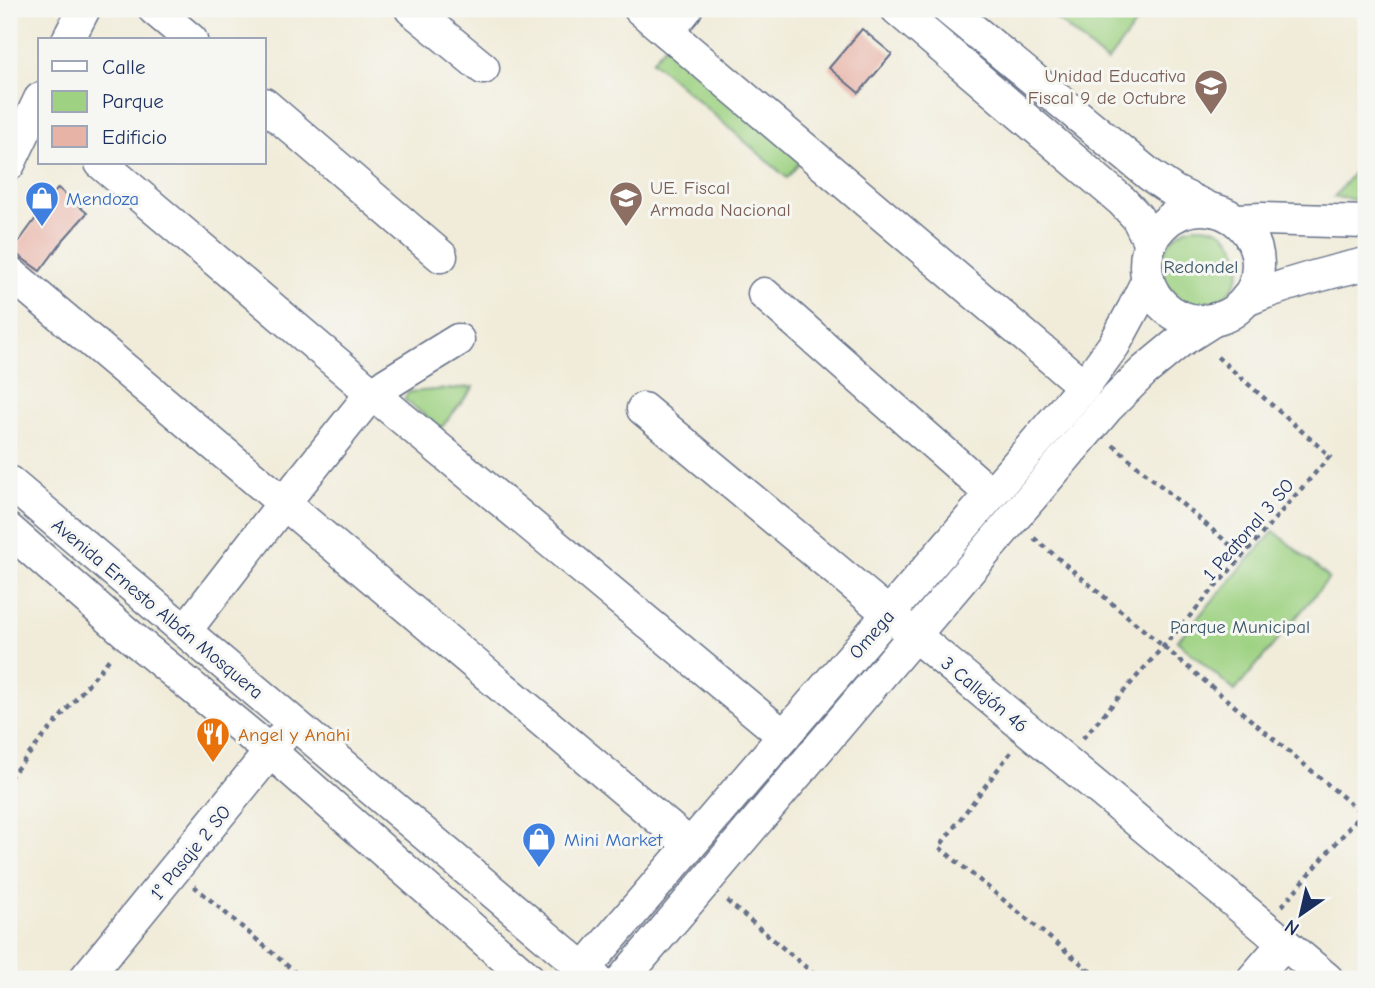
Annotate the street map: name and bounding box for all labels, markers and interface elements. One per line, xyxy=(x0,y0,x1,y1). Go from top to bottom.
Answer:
legend xyxy=(38,38,266,164)
text: Calle xyxy=(102,55,145,79)
place label: Unidad Educativa Fiscal 9 de Octubre xyxy=(1028,65,1186,109)
school or university icon: Unidad Educativa Fiscal 9 de Octubre xyxy=(1192,67,1230,116)
text: Parque xyxy=(102,89,164,113)
text: Edificio xyxy=(102,125,167,149)
place label: UE. Fiscal Armada Nacional xyxy=(650,177,791,221)
shop icon: Mendoza xyxy=(23,179,61,228)
school or university icon: UE. Fiscal Armada Nacional xyxy=(607,179,645,228)
place label: Mendoza xyxy=(66,188,139,210)
park label: Redondel xyxy=(1164,256,1239,278)
street label: 1 Peatonal 3 SO xyxy=(1199,474,1299,585)
street label: Avenida Ernesto Albán Mosquera xyxy=(47,514,268,704)
street label: Omega xyxy=(845,606,899,664)
park label: Parque Municipal xyxy=(1170,616,1310,638)
street label: 3 Callejón 46 xyxy=(937,652,1032,737)
restaurant icon: Angel y Anahi xyxy=(194,715,232,764)
place label: Angel y Anahi xyxy=(238,724,350,746)
street label: 1° Pasaje 2 SO xyxy=(146,801,236,904)
shop icon: Mini Market xyxy=(520,820,558,869)
place label: Mini Market xyxy=(564,829,663,851)
north arrow xyxy=(1266,880,1336,950)
text: N xyxy=(1281,915,1303,940)

